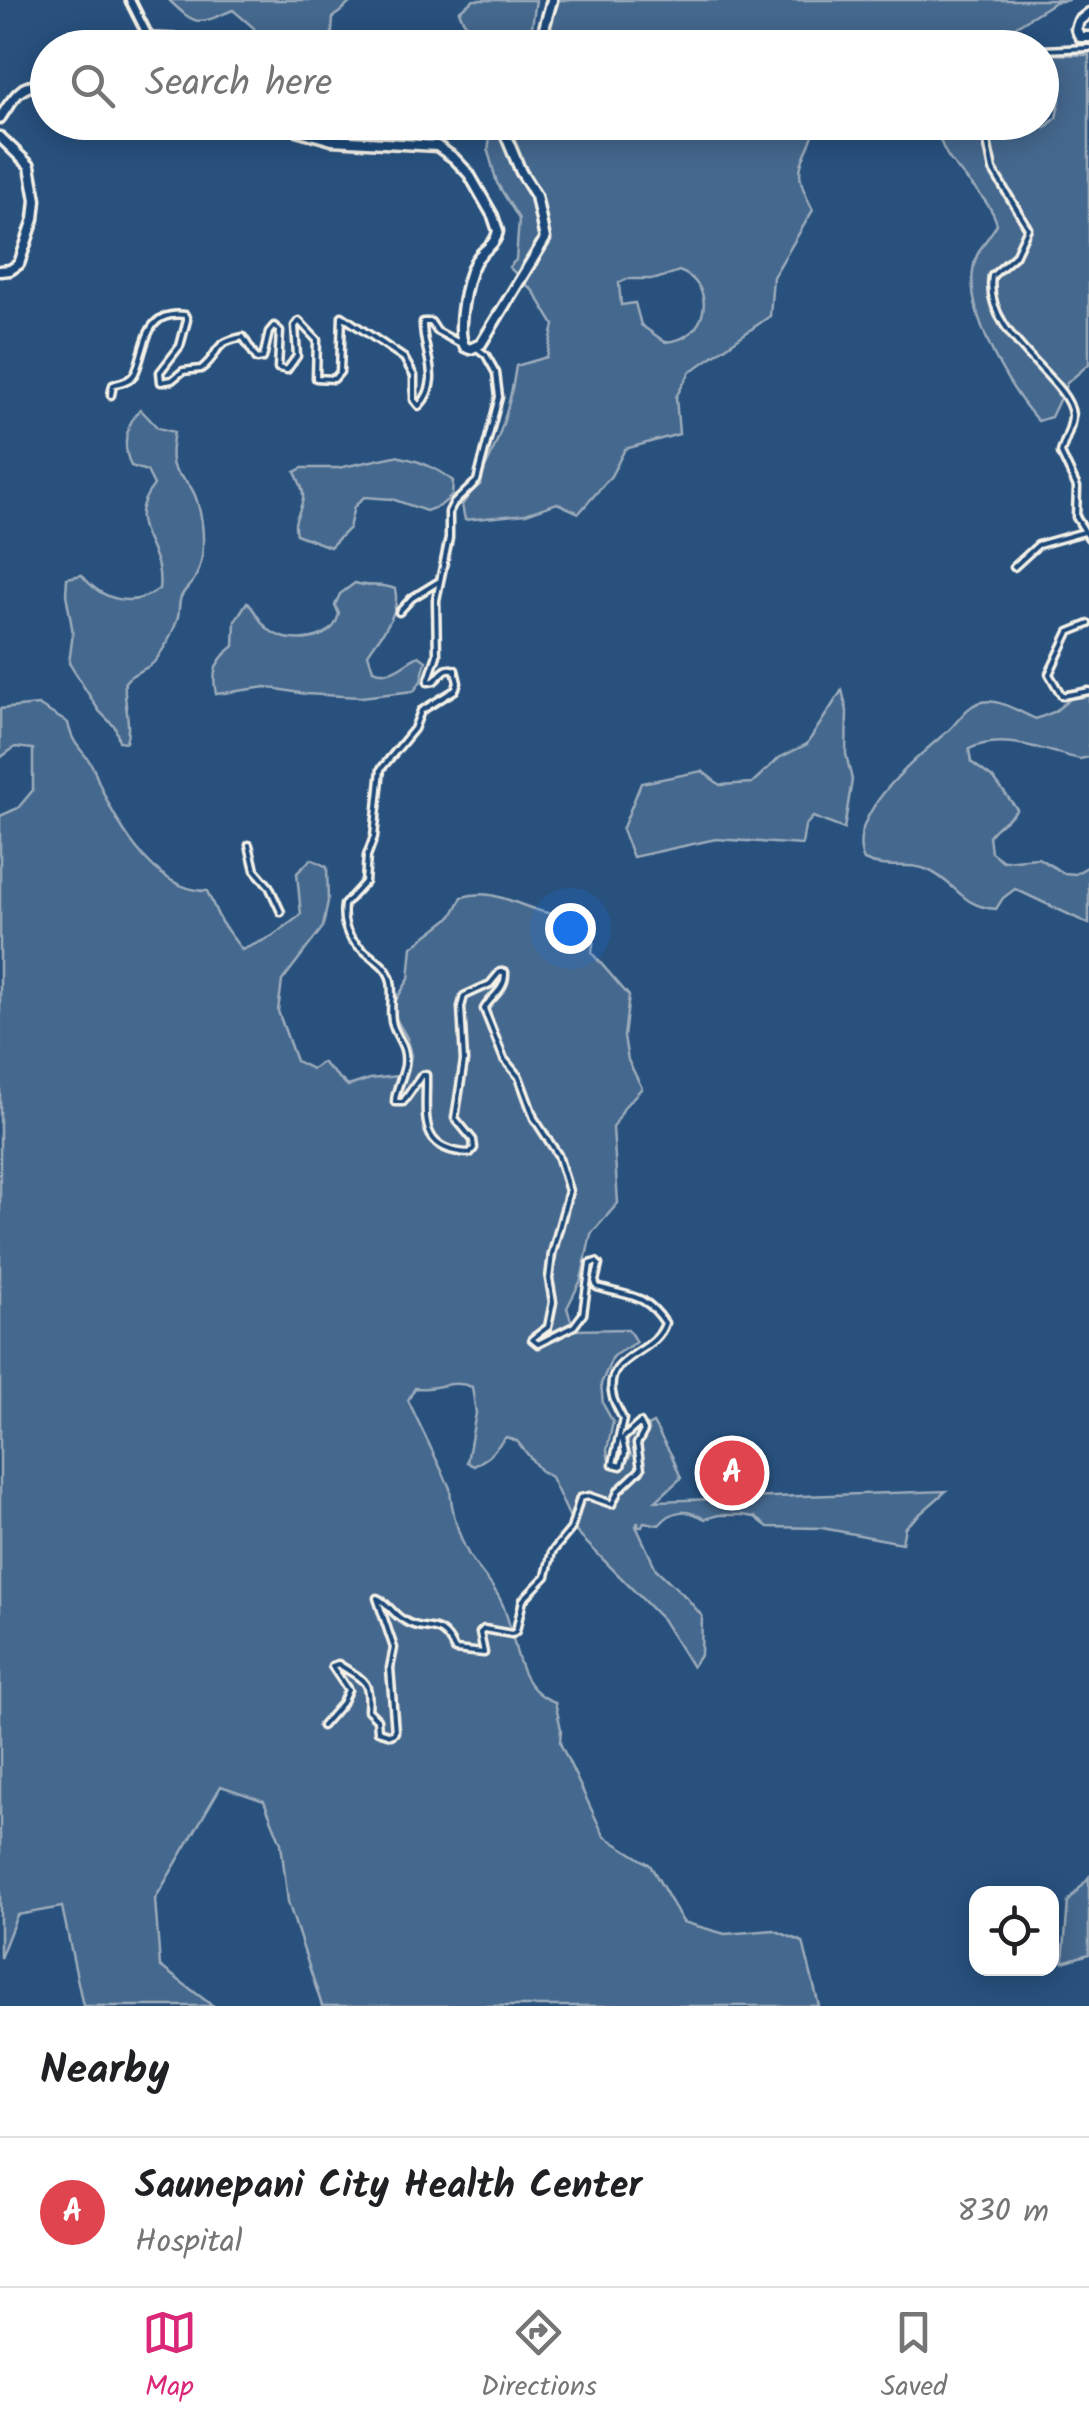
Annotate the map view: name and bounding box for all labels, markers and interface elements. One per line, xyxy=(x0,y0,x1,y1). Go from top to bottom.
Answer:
search box xyxy=(30,30,1059,140)
text: Search here xyxy=(145,55,332,115)
icon: search xyxy=(65,58,120,113)
your location xyxy=(545,903,596,954)
pin: A xyxy=(700,1436,764,1510)
map controls xyxy=(969,1886,1059,1976)
button: locate xyxy=(969,1886,1059,1976)
text: Nearby xyxy=(40,2038,169,2105)
text: Saunepani City Health Center xyxy=(135,2157,642,2217)
text: A xyxy=(62,2187,83,2238)
text: 830 m xyxy=(957,2187,1049,2238)
text: Hospital xyxy=(135,2217,243,2268)
tab: Map xyxy=(142,2305,197,2410)
tab: Directions xyxy=(481,2305,597,2410)
tab: Saved xyxy=(881,2305,947,2410)

